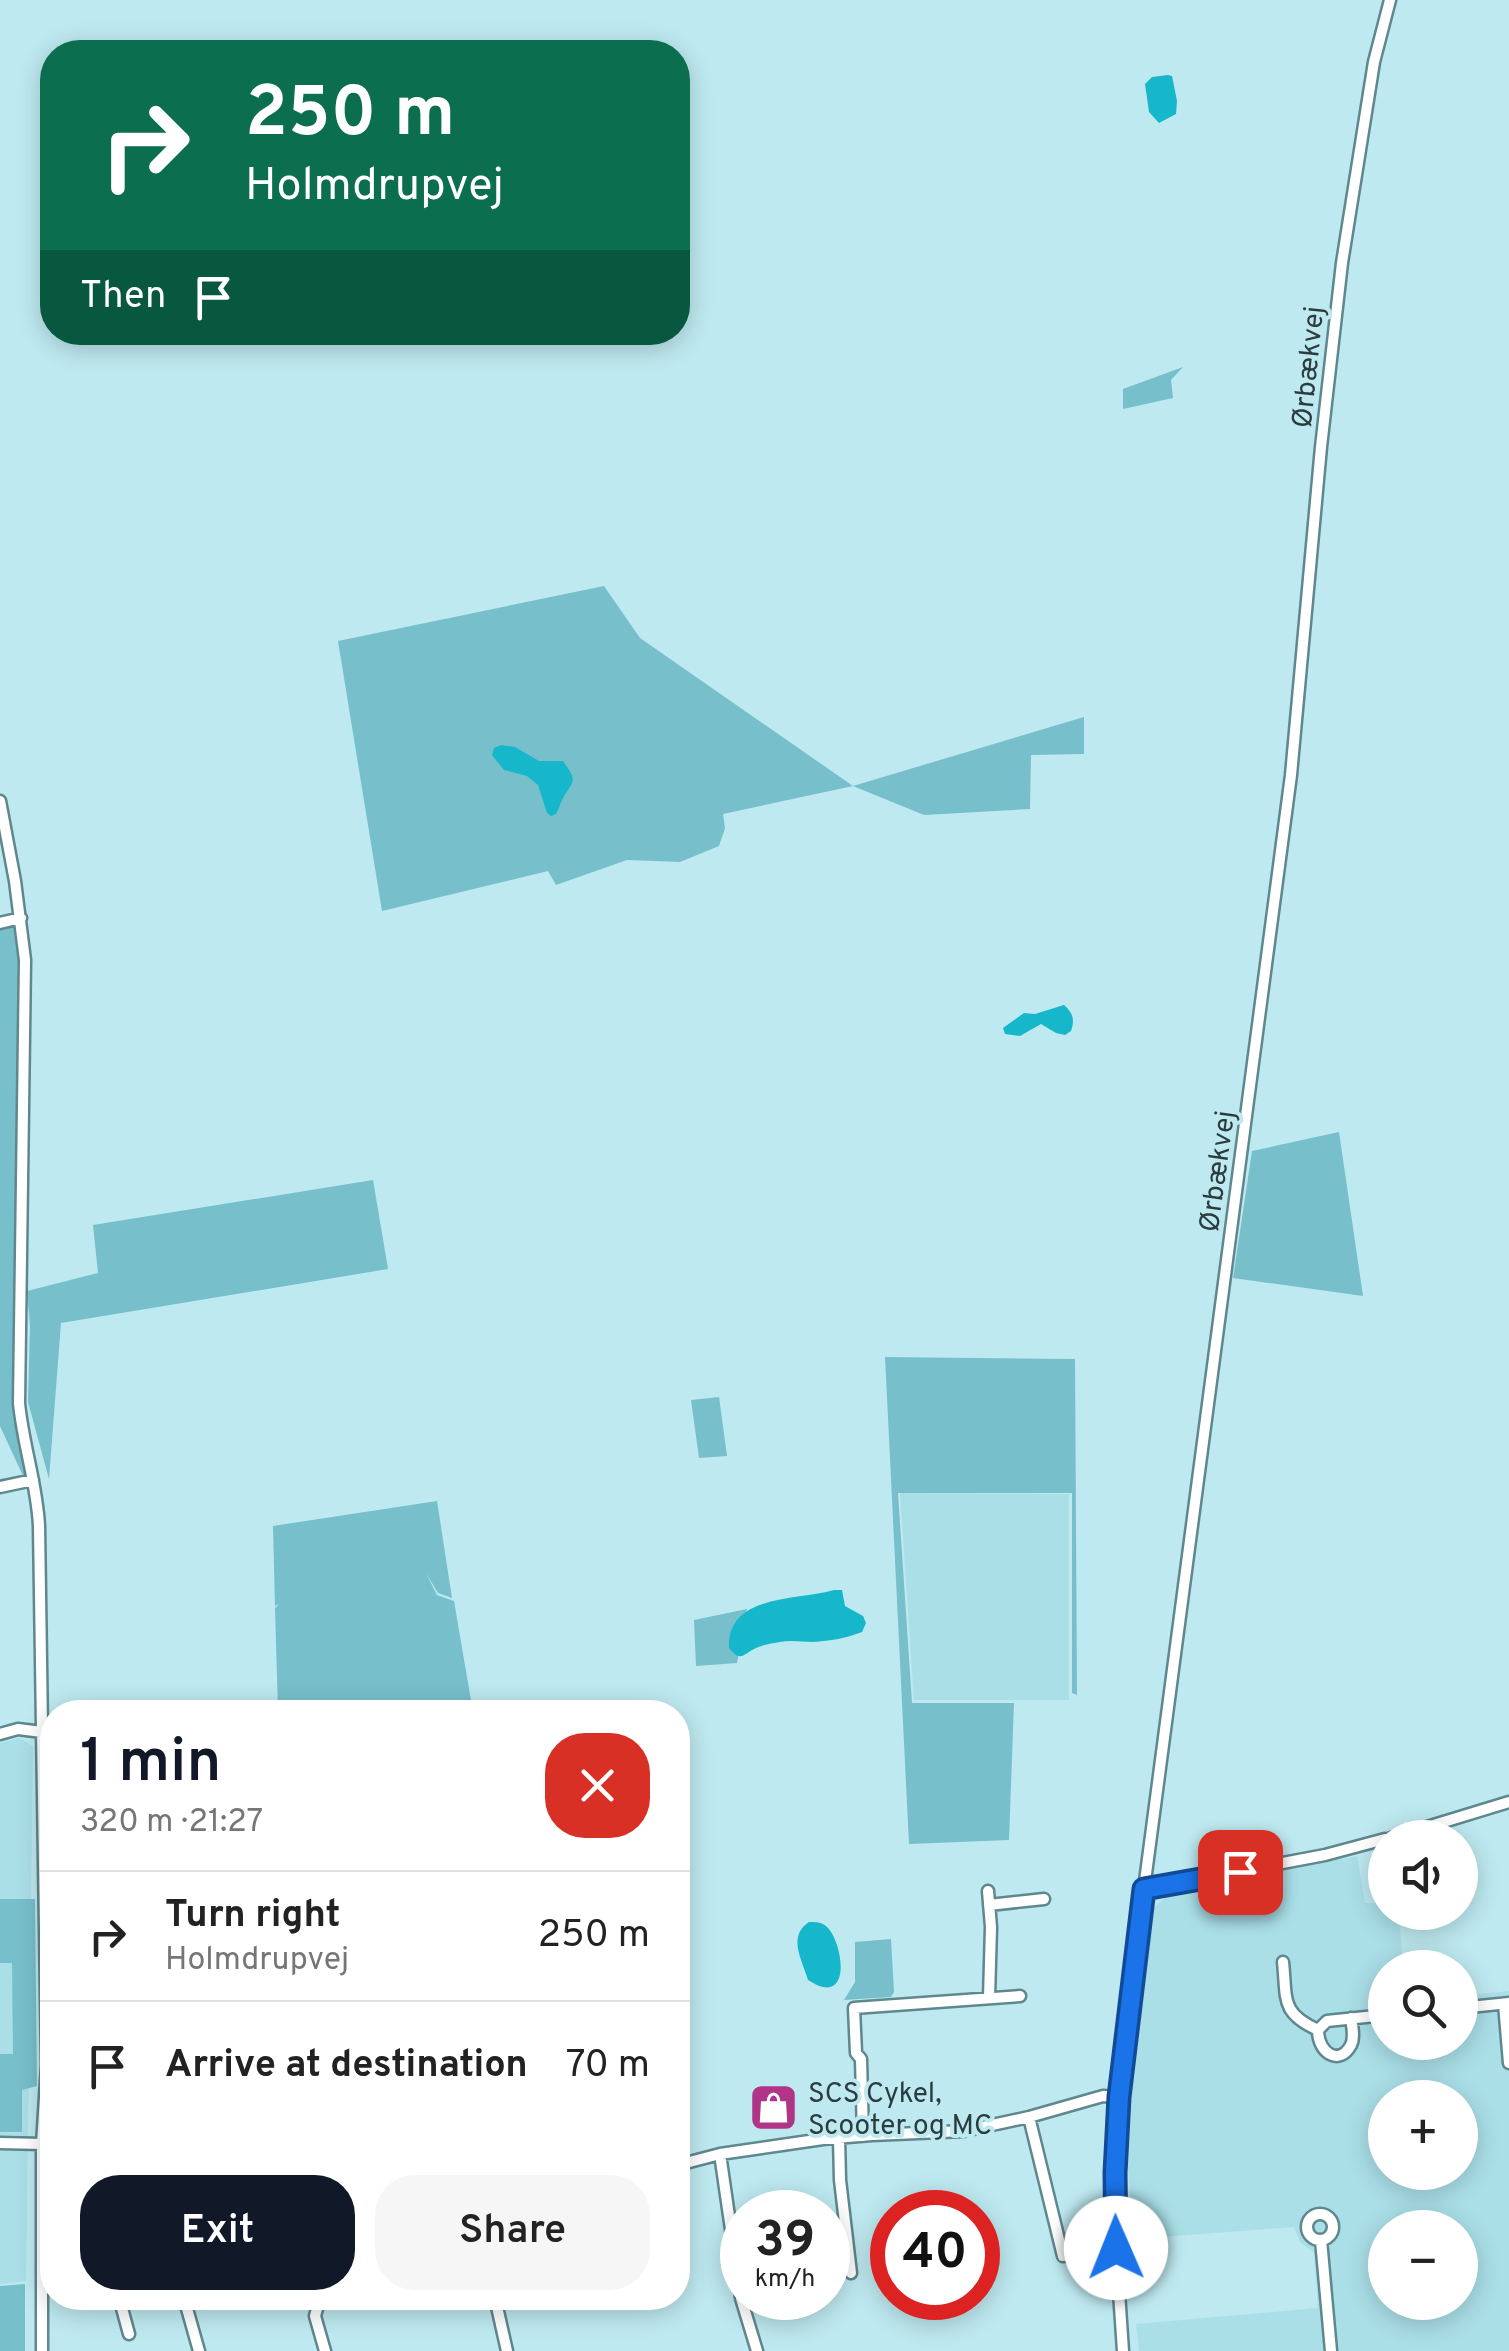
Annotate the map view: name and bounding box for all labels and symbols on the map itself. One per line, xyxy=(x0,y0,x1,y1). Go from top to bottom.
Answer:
street label: Ørbækvej xyxy=(1286,305,1334,430)
street label: Ørbækvej xyxy=(1193,1108,1245,1234)
pin xyxy=(1198,1830,1283,1915)
place label: SCS Cykel, Scooter og MC xyxy=(808,2077,992,2145)
shop icon: SCS Cykel, Scooter og MC xyxy=(747,2082,799,2134)
speed limit sign: 40 xyxy=(870,2190,1000,2320)
position arrow xyxy=(1064,2196,1168,2300)

